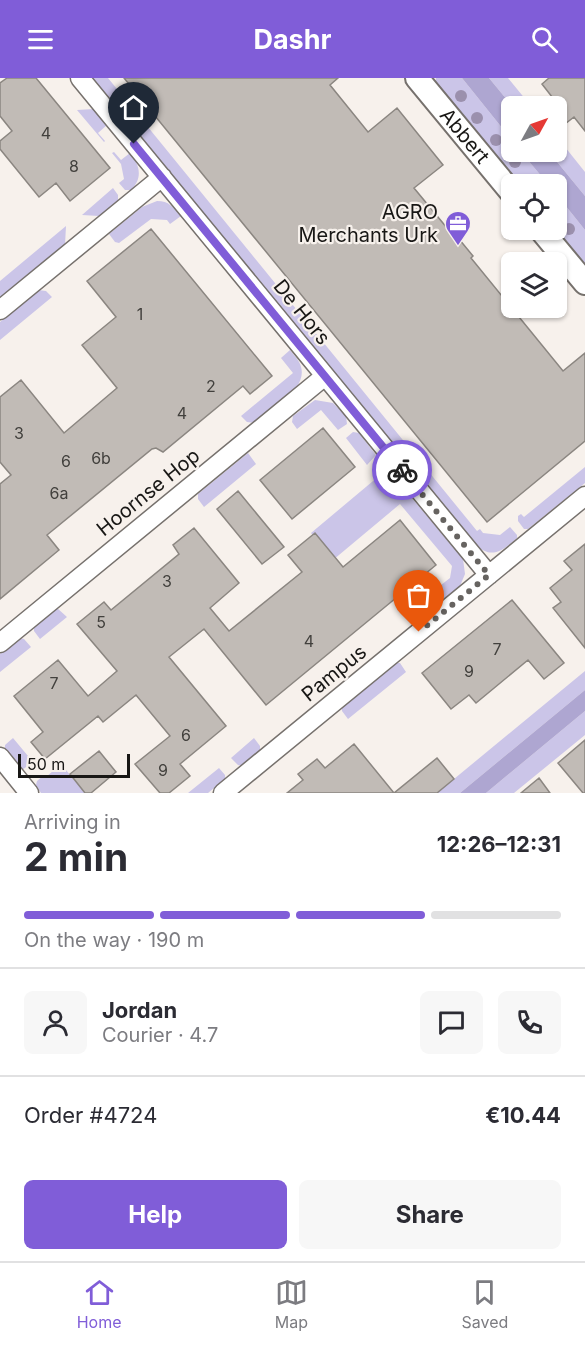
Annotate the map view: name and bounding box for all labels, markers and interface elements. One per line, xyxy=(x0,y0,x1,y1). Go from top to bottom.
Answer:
icon: menu xyxy=(24,23,57,56)
text: Dashr xyxy=(253,23,332,56)
icon: search xyxy=(528,23,561,56)
pin xyxy=(108,82,159,144)
icon: home xyxy=(117,91,150,124)
north arrow xyxy=(501,96,567,162)
map controls xyxy=(501,96,567,318)
street label: Abbert xyxy=(435,103,495,169)
house number: 4 xyxy=(41,123,51,143)
house number: 8 xyxy=(69,156,79,176)
button: locate xyxy=(501,174,567,240)
place label: AGRO Merchants Urk xyxy=(299,200,438,247)
office icon: AGRO Merchants Urk xyxy=(443,209,473,247)
button: layers xyxy=(501,252,567,318)
street label: De Hors xyxy=(269,275,335,349)
house number: 1 xyxy=(137,304,143,324)
house number: 2 xyxy=(206,376,216,396)
house number: 4 xyxy=(177,403,187,423)
house number: 3 xyxy=(14,423,24,443)
courier xyxy=(372,440,432,500)
street label: Hoornse Hop xyxy=(92,443,204,541)
house number: 6b xyxy=(91,448,111,468)
house number: 6 xyxy=(61,451,71,471)
icon: bike xyxy=(386,454,419,487)
house number: 6a xyxy=(50,483,68,503)
pin xyxy=(393,570,444,632)
house number: 3 xyxy=(162,571,172,591)
icon: bag xyxy=(402,579,435,612)
house number: 5 xyxy=(96,612,106,632)
house number: 4 xyxy=(304,631,314,651)
house number: 7 xyxy=(492,639,502,659)
street label: Pampus xyxy=(297,640,371,706)
house number: 9 xyxy=(464,661,474,681)
house number: 7 xyxy=(49,673,59,693)
house number: 6 xyxy=(181,725,191,745)
scale bar xyxy=(18,751,130,778)
text: 50 m xyxy=(27,754,65,774)
house number: 9 xyxy=(158,760,168,780)
text: Arriving in xyxy=(24,810,121,834)
text: 12:26–12:31 xyxy=(437,831,561,857)
text: 2 min xyxy=(24,833,128,880)
text: On the way · 190 m xyxy=(24,928,204,952)
button: person xyxy=(24,991,87,1054)
button: chat xyxy=(420,991,483,1054)
button: phone xyxy=(498,991,561,1054)
text: Jordan xyxy=(102,997,177,1023)
text: Courier · 4.7 xyxy=(102,1023,218,1047)
text: Order #4724 xyxy=(24,1102,157,1128)
text: €10.44 xyxy=(485,1102,561,1128)
button: Help xyxy=(24,1180,287,1249)
button: Share xyxy=(299,1180,561,1249)
tab: Home xyxy=(77,1276,122,1332)
tab: Map xyxy=(275,1276,308,1332)
tab: Saved xyxy=(461,1276,508,1332)

